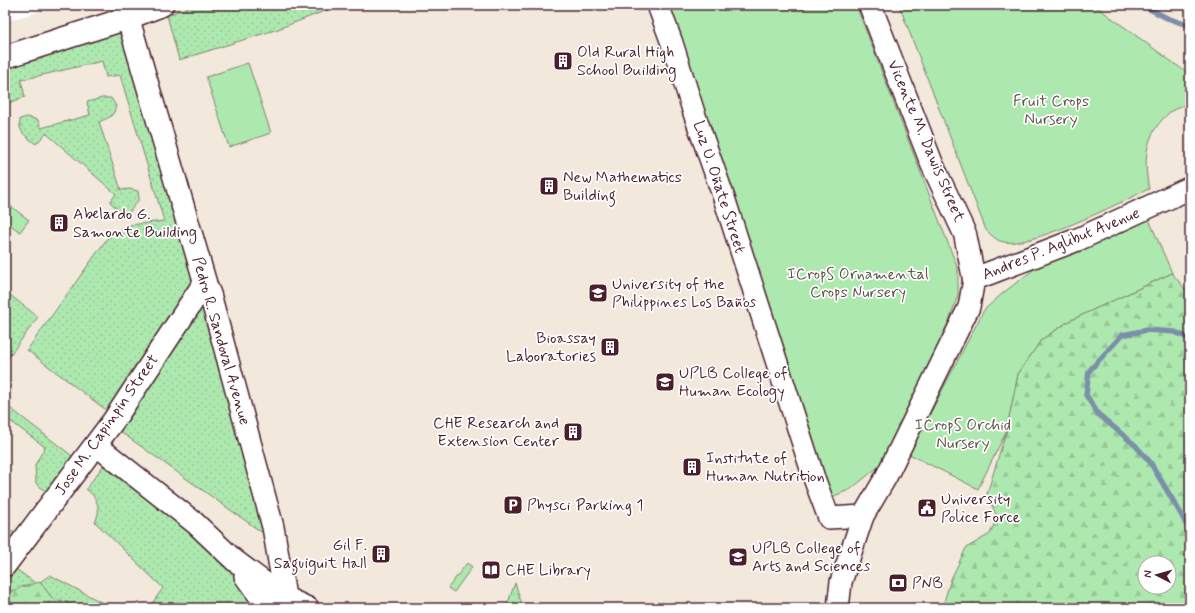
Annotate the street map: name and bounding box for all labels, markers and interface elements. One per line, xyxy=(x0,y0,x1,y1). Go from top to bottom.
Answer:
place label: Old Rural High School Building xyxy=(577,42,676,82)
building icon: Old Rural High School Building xyxy=(552,50,574,72)
street label: Vicente M. Dawis Street xyxy=(882,57,970,226)
park label: Fruit Crops Nursery xyxy=(1013,91,1089,130)
street label: Luz U. Oñate Street xyxy=(688,118,750,256)
place label: New Mathematics Building xyxy=(563,167,682,207)
building icon: New Mathematics Building xyxy=(538,175,560,197)
street label: Andres P. Aglibut Avenue xyxy=(979,203,1143,285)
place label: Abelardo G. Samonte Building xyxy=(73,204,197,244)
building icon: Abelardo G. Samonte Building xyxy=(48,212,70,234)
street label: Pedro R. Sandoval Avenue xyxy=(187,254,255,428)
park label: ICropS Ornamental Crops Nursery xyxy=(787,264,929,303)
place label: University of the Philippines Los Baños xyxy=(612,274,756,313)
school or university icon: University of the Philippines Los Baños xyxy=(587,282,609,304)
place label: Bioassay Laboratories xyxy=(506,328,596,367)
building icon: Bioassay Laboratories xyxy=(599,336,621,358)
street label: Jose M. Capinpin Street xyxy=(50,350,164,500)
place label: UPLB College of Human Ecology xyxy=(679,363,788,403)
school or university icon: UPLB College of Human Ecology xyxy=(654,371,676,393)
place label: CHE Research and Extension Center xyxy=(433,413,560,452)
park label: ICropS Orchid Nursery xyxy=(915,415,1011,454)
building icon: CHE Research and Extension Center xyxy=(562,421,584,443)
place label: Institute of Human Nutrition xyxy=(706,448,825,487)
building icon: Institute of Human Nutrition xyxy=(681,456,703,478)
place label: University Police Force xyxy=(941,489,1021,528)
parking icon: Physci Parking 1 xyxy=(502,494,524,516)
place label: Physci Parking 1 xyxy=(527,495,643,516)
public building icon: University Police Force xyxy=(916,497,938,519)
place label: Gil F. Saguiguit Hall xyxy=(274,535,367,575)
place label: UPLB College of Arts and Sciences xyxy=(752,538,870,577)
building icon: Gil F. Saguiguit Hall xyxy=(370,543,392,565)
school or university icon: UPLB College of Arts and Sciences xyxy=(727,546,749,568)
north arrow xyxy=(1137,555,1177,595)
library icon: CHE Library xyxy=(480,559,502,581)
place label: CHE Library xyxy=(505,560,591,581)
text: N xyxy=(1141,570,1155,578)
bank icon: PNB xyxy=(887,572,909,594)
place label: PNB xyxy=(912,573,944,594)

